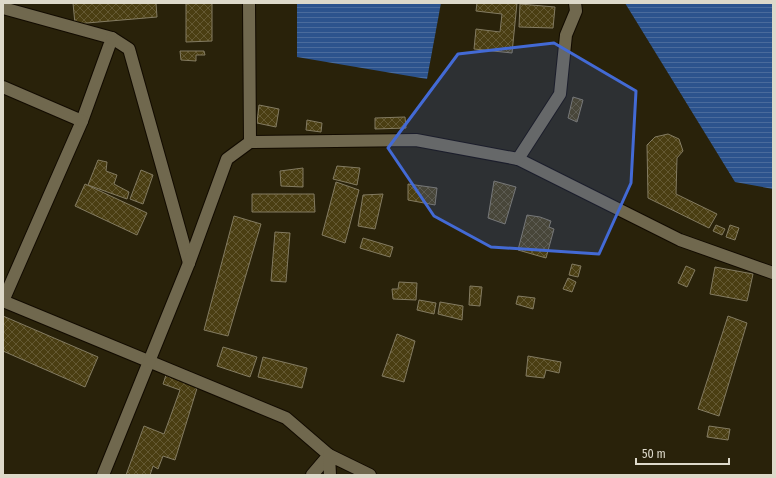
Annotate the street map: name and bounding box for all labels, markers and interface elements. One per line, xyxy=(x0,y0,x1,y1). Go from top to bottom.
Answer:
scale bar xyxy=(636,440,729,466)
text: 50 m xyxy=(642,447,666,461)

